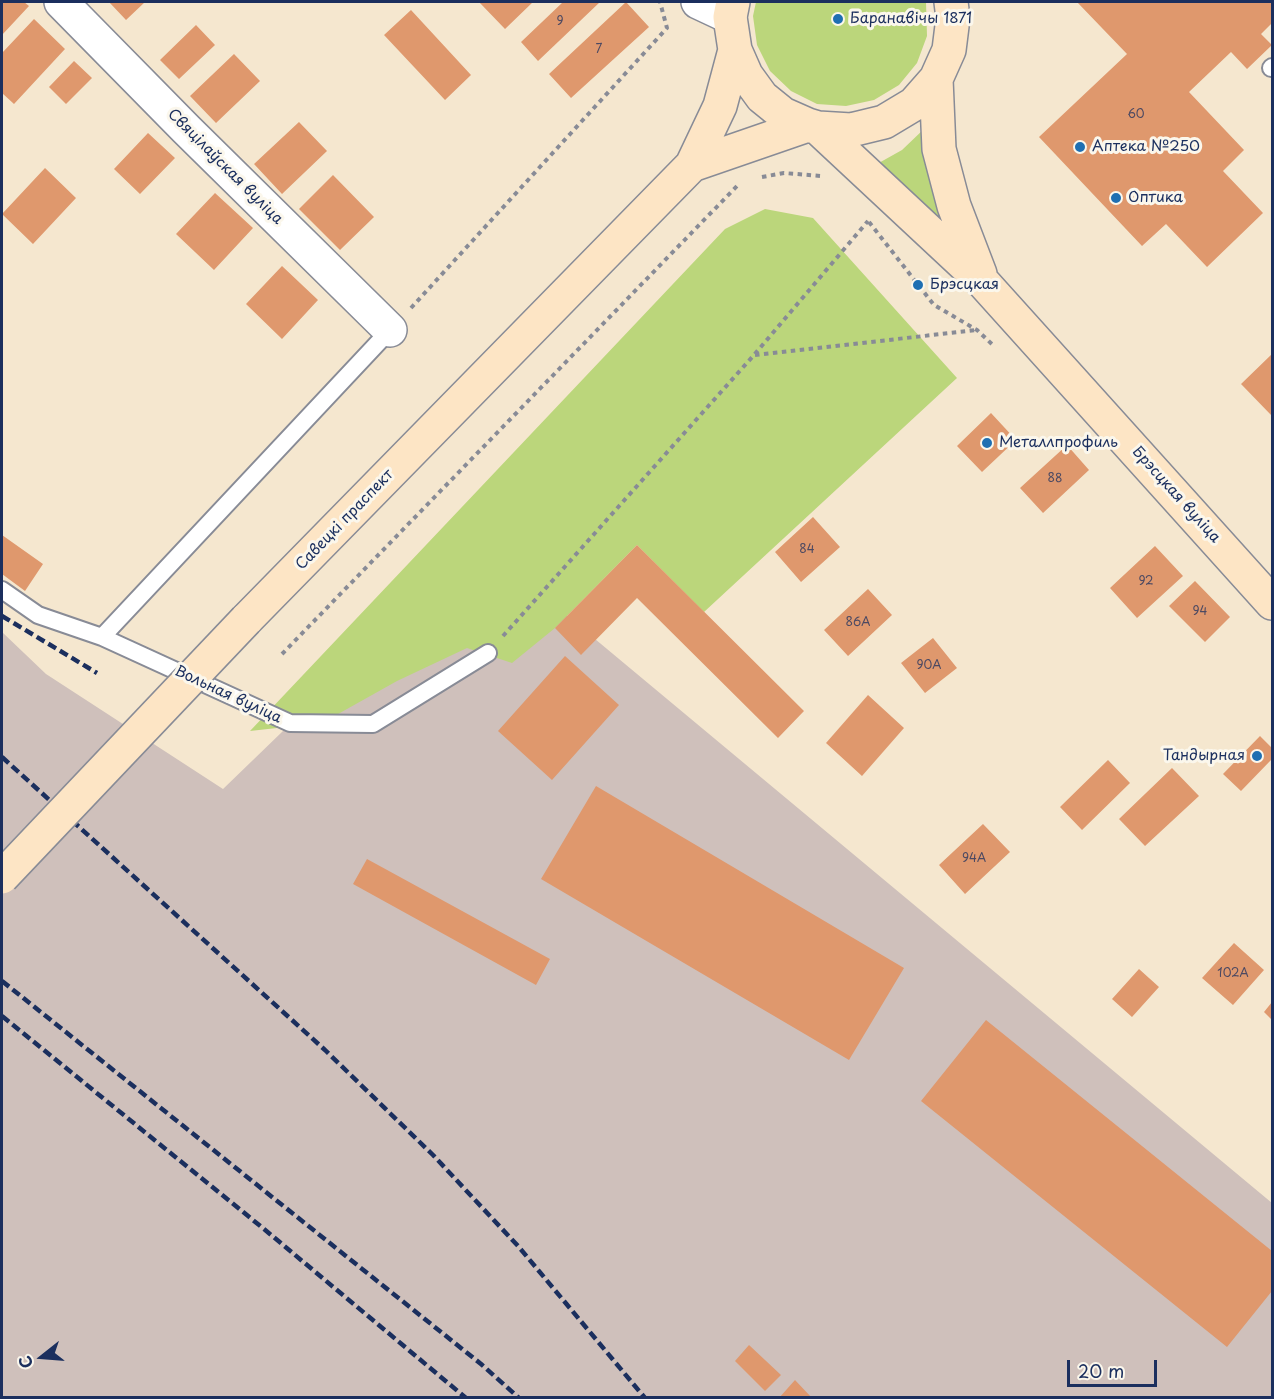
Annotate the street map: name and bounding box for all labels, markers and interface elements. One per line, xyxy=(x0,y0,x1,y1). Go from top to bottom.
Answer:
place label: Баранавічы 1871 xyxy=(850,10,972,28)
marker: Баранавічы 1871 xyxy=(831,12,845,26)
house number: 9 xyxy=(556,15,564,29)
house number: 7 xyxy=(596,43,602,57)
street label: Свяцілаўская вуліца xyxy=(164,106,286,228)
house number: 60 xyxy=(1127,108,1145,122)
place label: Аптека №250 xyxy=(1092,138,1200,156)
marker: Аптека №250 xyxy=(1073,140,1087,154)
place label: Оптика xyxy=(1128,189,1183,207)
marker: Оптика xyxy=(1109,191,1123,205)
place label: Брэсцкая xyxy=(930,276,999,294)
marker: Брэсцкая xyxy=(911,278,925,292)
place label: Металлпрофиль xyxy=(999,434,1118,452)
marker: Металлпрофиль xyxy=(980,436,994,450)
street label: Брэсцкая вуліца xyxy=(1128,443,1224,547)
street label: Савецкі праспект xyxy=(292,466,398,574)
house number: 88 xyxy=(1048,472,1062,486)
house number: 84 xyxy=(799,543,815,557)
house number: 92 xyxy=(1138,575,1154,589)
house number: 94 xyxy=(1193,605,1207,619)
house number: 86А xyxy=(846,616,870,630)
house number: 90А xyxy=(917,659,941,673)
street label: Вольная вуліца xyxy=(172,662,284,728)
place label: Тандырная xyxy=(1163,747,1245,765)
marker: Тандырная xyxy=(1250,749,1264,763)
house number: 94А xyxy=(962,852,986,866)
house number: 102А xyxy=(1217,967,1249,981)
north arrow xyxy=(12,1327,72,1387)
scale bar xyxy=(1070,1348,1160,1386)
text: С xyxy=(12,1353,38,1372)
text: 20 m xyxy=(1078,1357,1124,1384)

